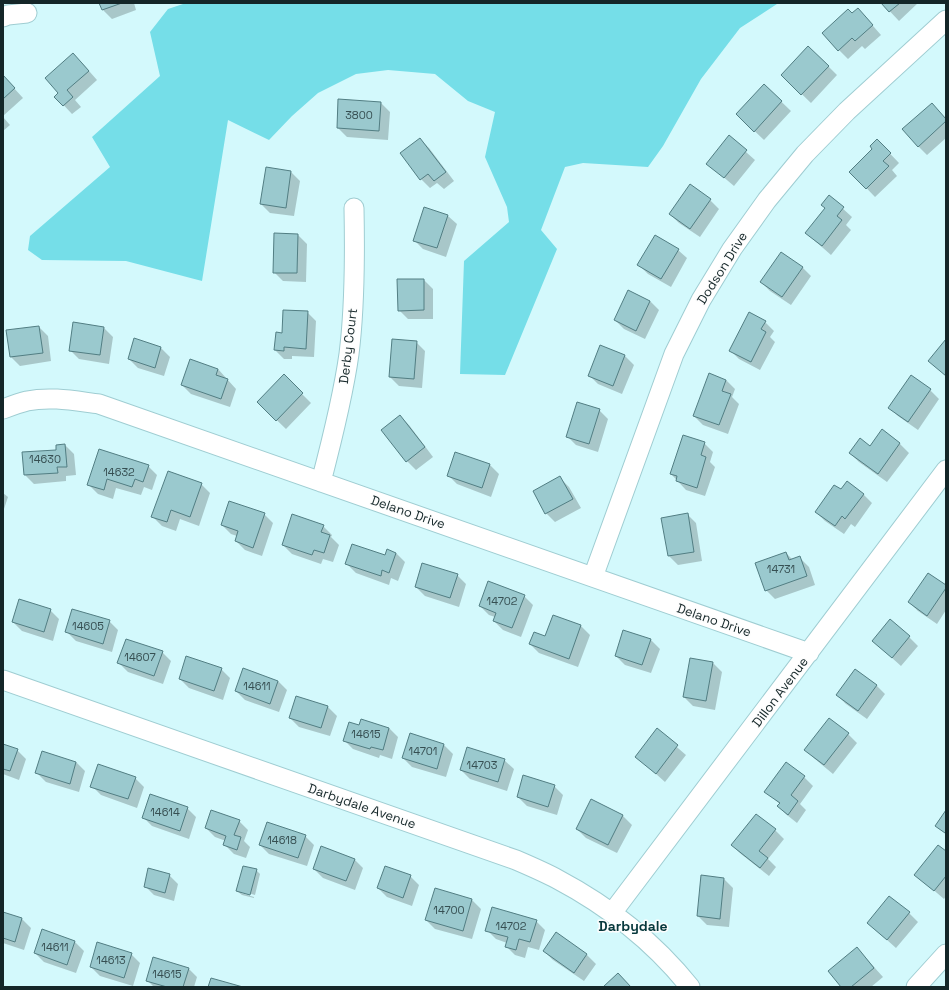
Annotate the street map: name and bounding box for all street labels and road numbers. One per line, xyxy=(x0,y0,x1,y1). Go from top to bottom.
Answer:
street label: Dodson Drive xyxy=(693,229,751,307)
street label: Derby Court xyxy=(335,307,361,385)
street label: Delano Drive xyxy=(369,491,447,533)
street label: Delano Drive xyxy=(675,599,753,641)
street label: Dillon Avenue xyxy=(748,654,812,730)
street label: Darbydale Avenue xyxy=(306,780,418,832)

